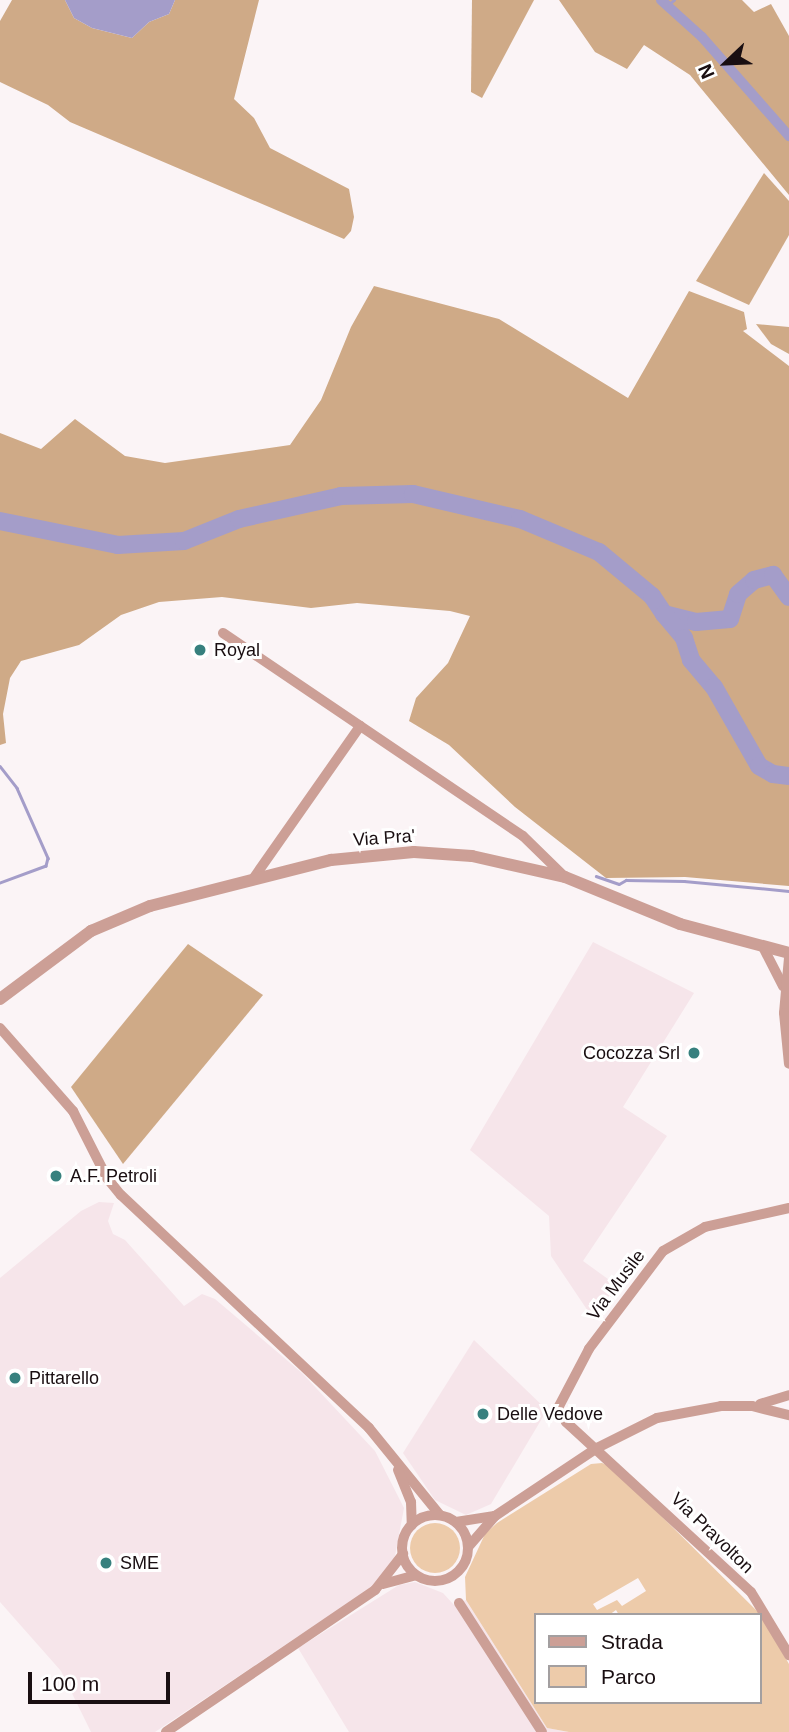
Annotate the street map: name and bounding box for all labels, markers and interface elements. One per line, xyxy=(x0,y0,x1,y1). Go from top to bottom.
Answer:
north arrow xyxy=(691,28,761,98)
text: N xyxy=(694,61,719,82)
place label: Royal xyxy=(214,639,260,661)
marker: Royal xyxy=(192,642,208,658)
street label: Via Pra' xyxy=(352,825,416,851)
place label: Cocozza Srl xyxy=(583,1042,680,1064)
marker: Cocozza Srl xyxy=(686,1045,702,1061)
place label: A.F. Petroli xyxy=(70,1165,157,1187)
marker: A.F. Petroli xyxy=(48,1168,64,1184)
street label: Via Musile xyxy=(582,1245,650,1325)
place label: Pittarello xyxy=(29,1367,99,1389)
marker: Pittarello xyxy=(7,1370,23,1386)
place label: Delle Vedove xyxy=(497,1403,603,1425)
marker: Delle Vedove xyxy=(475,1406,491,1422)
street label: Via Pravolton xyxy=(666,1488,758,1578)
place label: SME xyxy=(120,1552,159,1574)
marker: SME xyxy=(98,1555,114,1571)
legend xyxy=(534,1613,761,1704)
text: Strada xyxy=(601,1630,663,1653)
scale bar xyxy=(32,1658,173,1702)
text: Parco xyxy=(601,1665,656,1688)
text: 100 m xyxy=(41,1672,99,1695)

